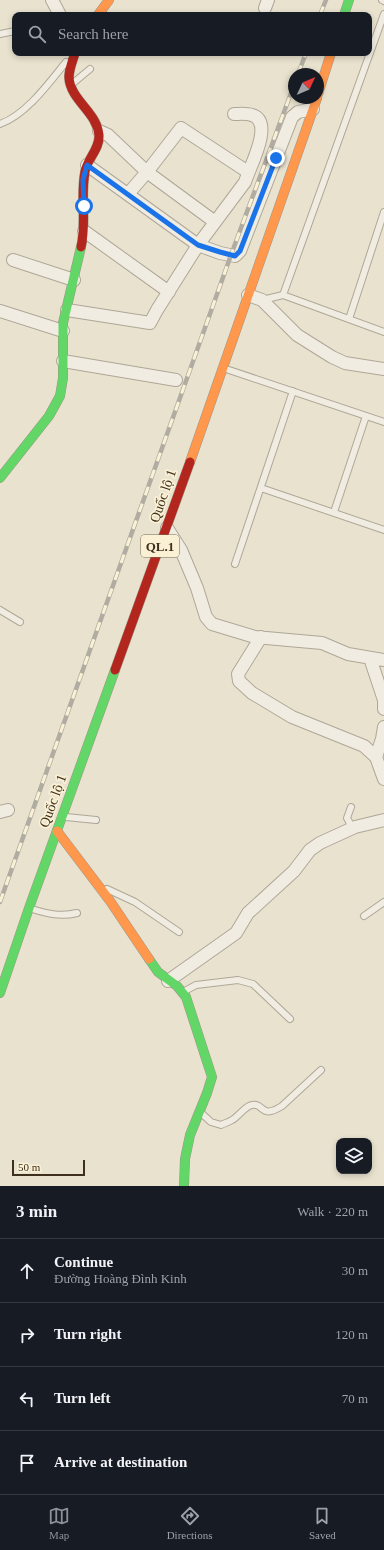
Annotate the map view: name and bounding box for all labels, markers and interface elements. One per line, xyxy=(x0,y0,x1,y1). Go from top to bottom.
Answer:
search box xyxy=(12,12,372,56)
icon: search xyxy=(26,23,48,45)
text: Search here xyxy=(58,26,128,42)
north arrow xyxy=(288,68,324,104)
route end xyxy=(267,149,285,167)
route start xyxy=(75,197,93,215)
street label: Quốc lộ 1 xyxy=(147,467,179,525)
road number: QL.1 xyxy=(141,535,179,557)
street label: Quốc lộ 1 xyxy=(37,772,69,830)
map controls xyxy=(336,1138,372,1174)
button: layers xyxy=(336,1138,372,1174)
scale bar xyxy=(12,1158,85,1177)
text: 50 m xyxy=(18,1161,40,1173)
text: 3 min xyxy=(16,1202,57,1221)
text: Walk · 220 m xyxy=(297,1204,368,1219)
text: Continue xyxy=(54,1254,113,1270)
icon: ahead xyxy=(16,1260,38,1282)
text: 30 m xyxy=(342,1263,368,1278)
text: Đường Hoàng Đình Kinh xyxy=(54,1271,187,1286)
icon: right xyxy=(16,1324,38,1346)
text: Turn right xyxy=(54,1326,121,1342)
text: 120 m xyxy=(335,1327,368,1342)
icon: left xyxy=(16,1388,38,1410)
text: Turn left xyxy=(54,1390,111,1406)
text: 70 m xyxy=(342,1391,368,1406)
icon: arrive xyxy=(16,1452,38,1474)
text: Arrive at destination xyxy=(54,1454,187,1470)
tab: Map xyxy=(48,1505,70,1541)
tab: Directions xyxy=(167,1505,212,1541)
tab: Saved xyxy=(309,1505,336,1541)

